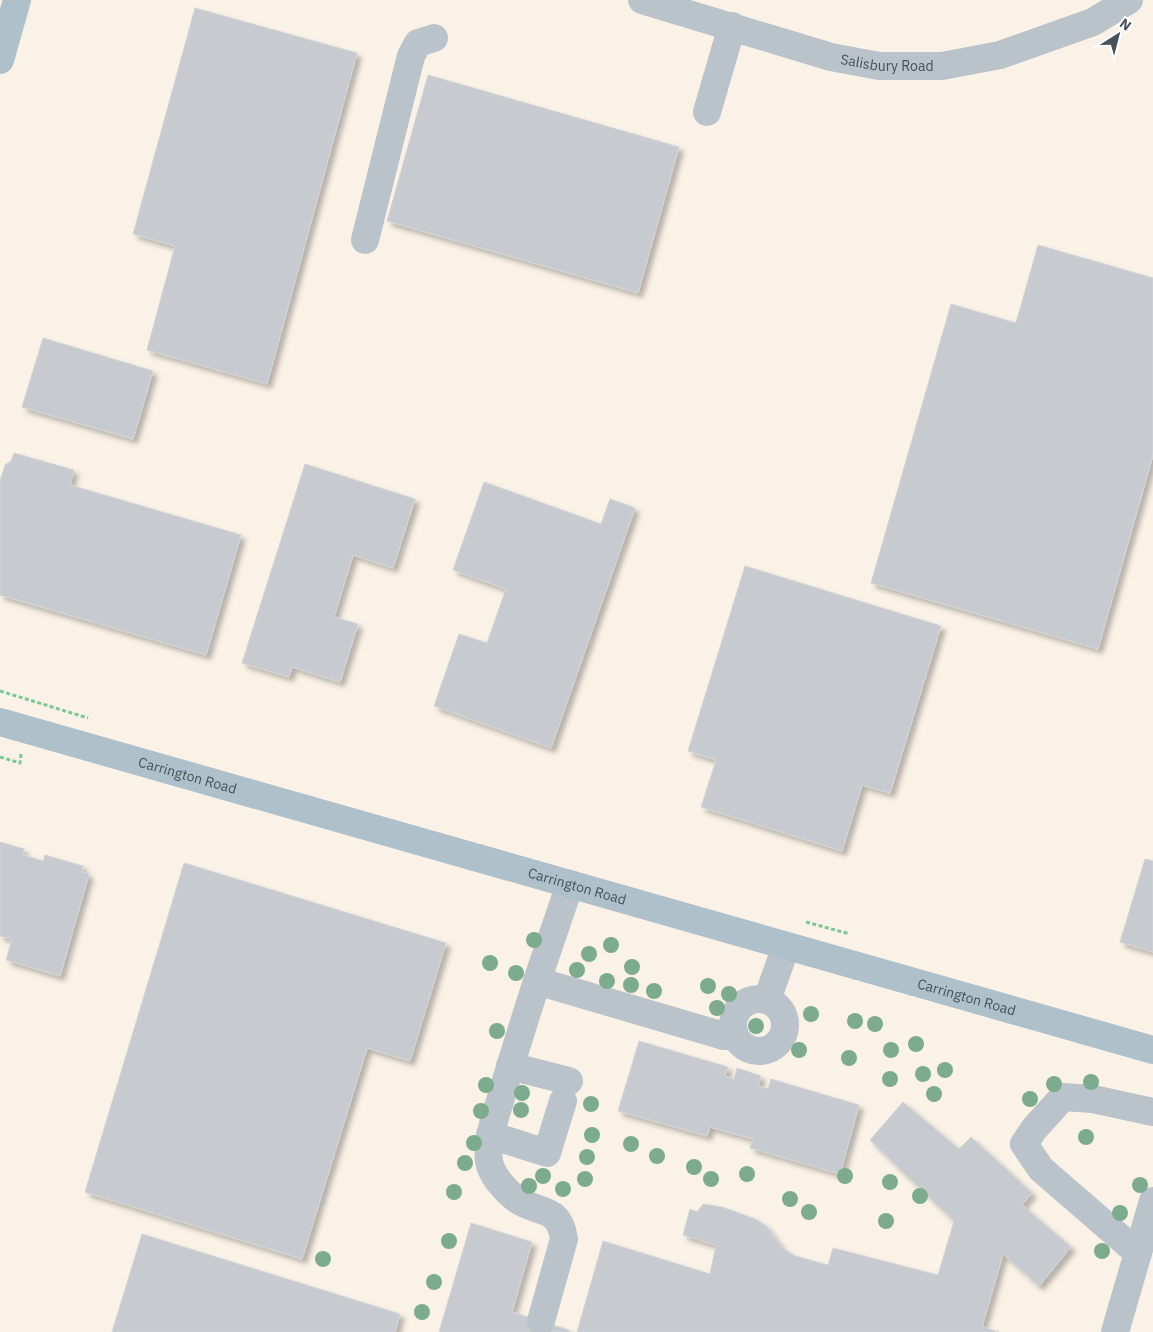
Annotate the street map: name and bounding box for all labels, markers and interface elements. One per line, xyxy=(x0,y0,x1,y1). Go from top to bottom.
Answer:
north arrow xyxy=(1093,10,1143,60)
text: N xyxy=(1116,14,1135,35)
street label: Salisbury Road xyxy=(839,50,934,75)
street label: Carrington Road xyxy=(136,753,239,798)
street label: Carrington Road xyxy=(526,864,628,909)
street label: Carrington Road xyxy=(915,974,1018,1020)

